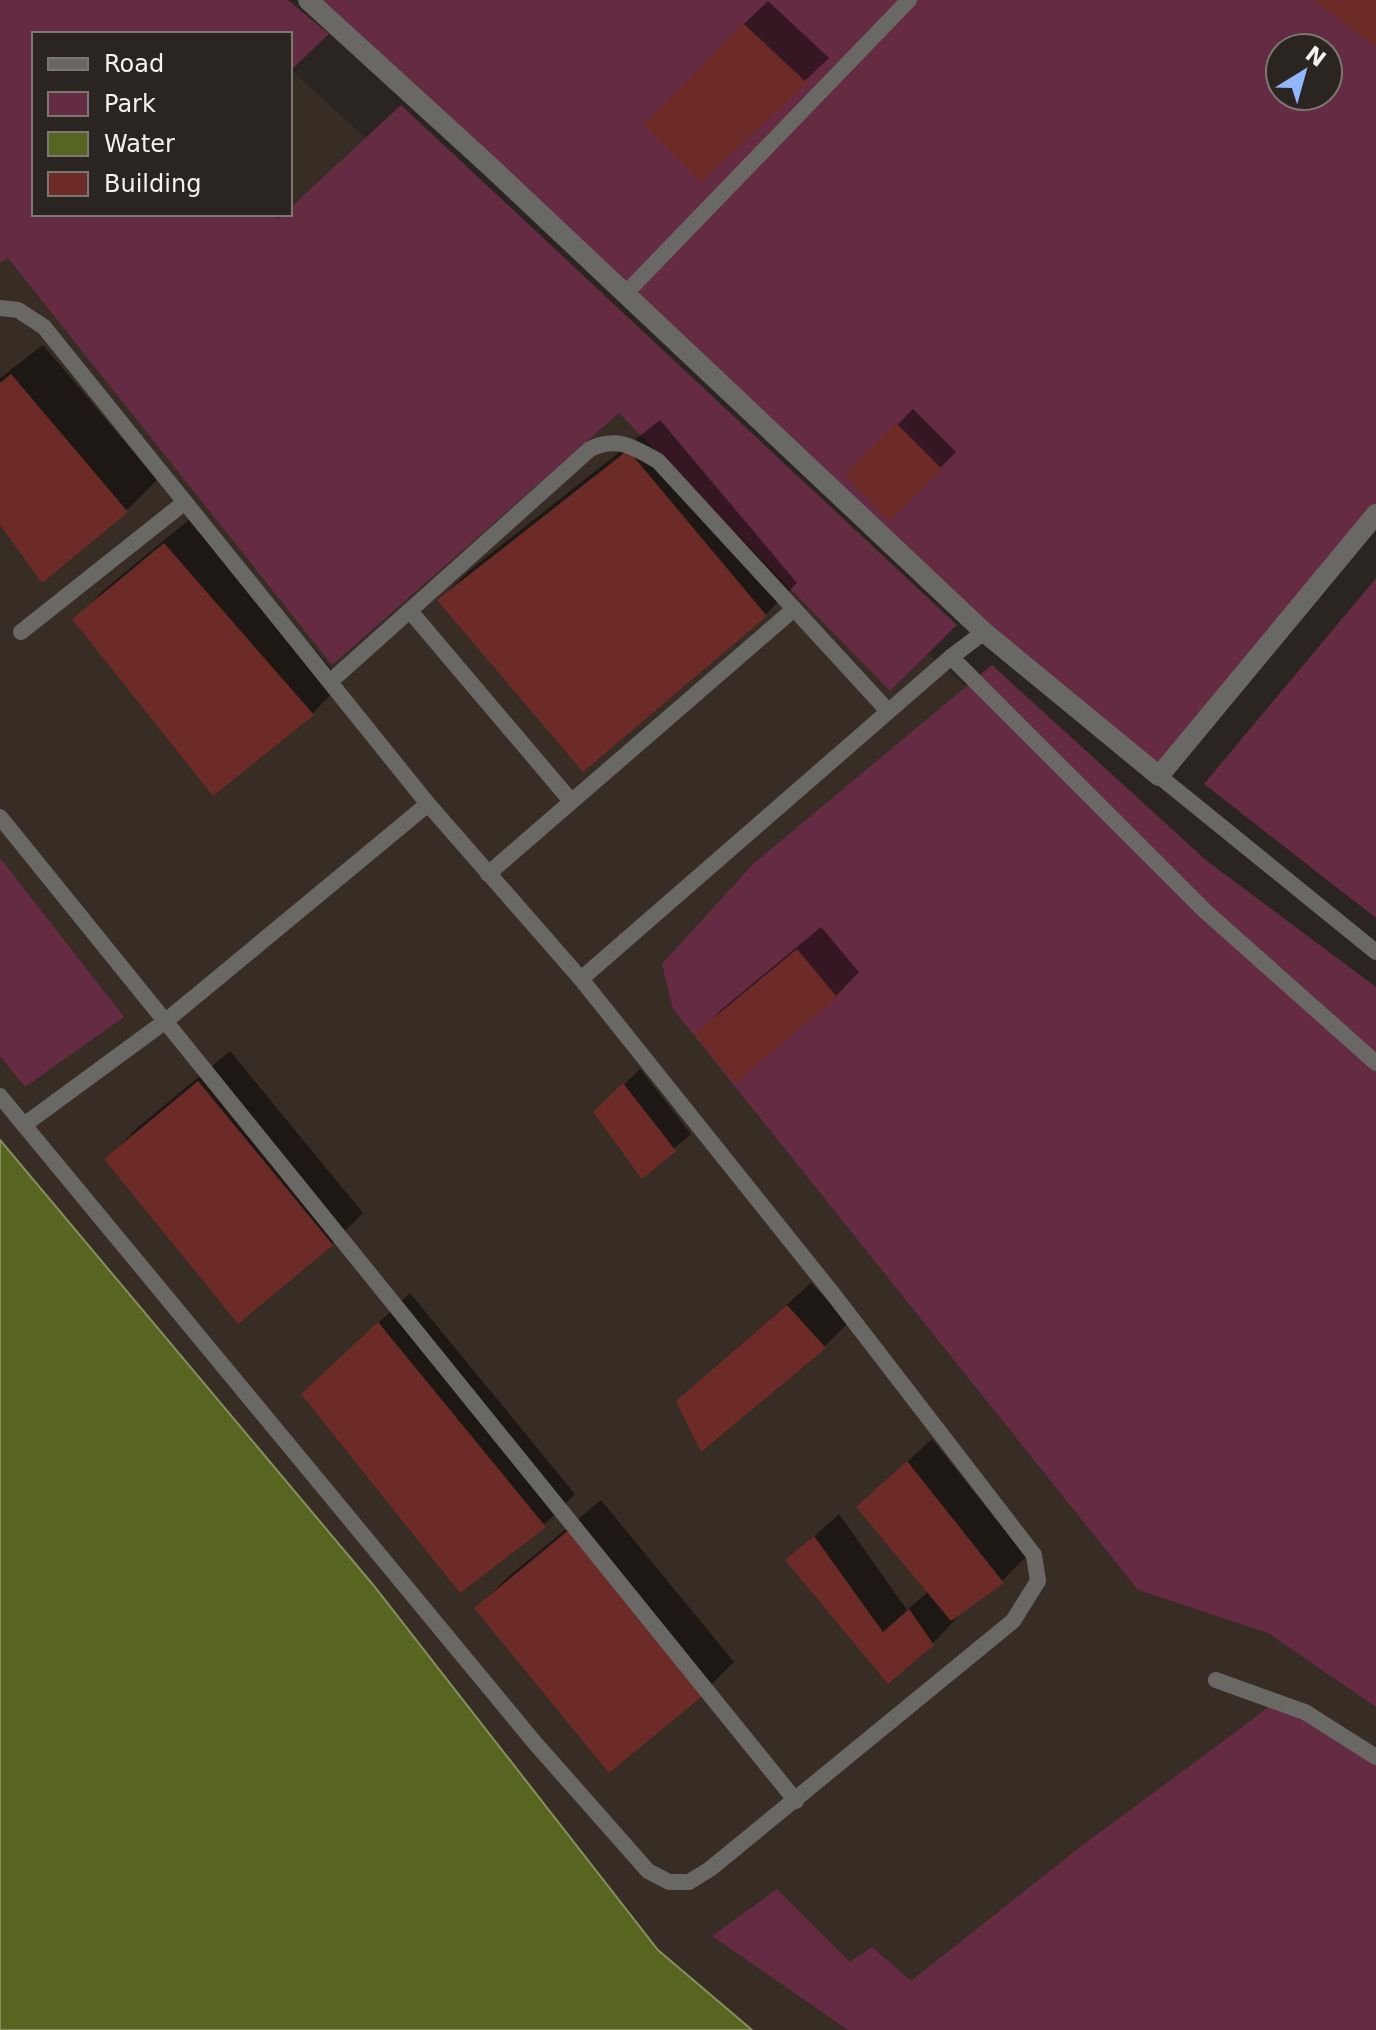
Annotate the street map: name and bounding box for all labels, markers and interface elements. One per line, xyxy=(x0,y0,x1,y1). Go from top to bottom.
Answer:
legend xyxy=(32,32,292,216)
north arrow xyxy=(1264,32,1344,112)
text: N xyxy=(1301,41,1331,72)
text: Road xyxy=(104,50,164,78)
text: Park xyxy=(104,90,156,118)
text: Water xyxy=(104,130,175,158)
text: Building xyxy=(104,170,201,198)

